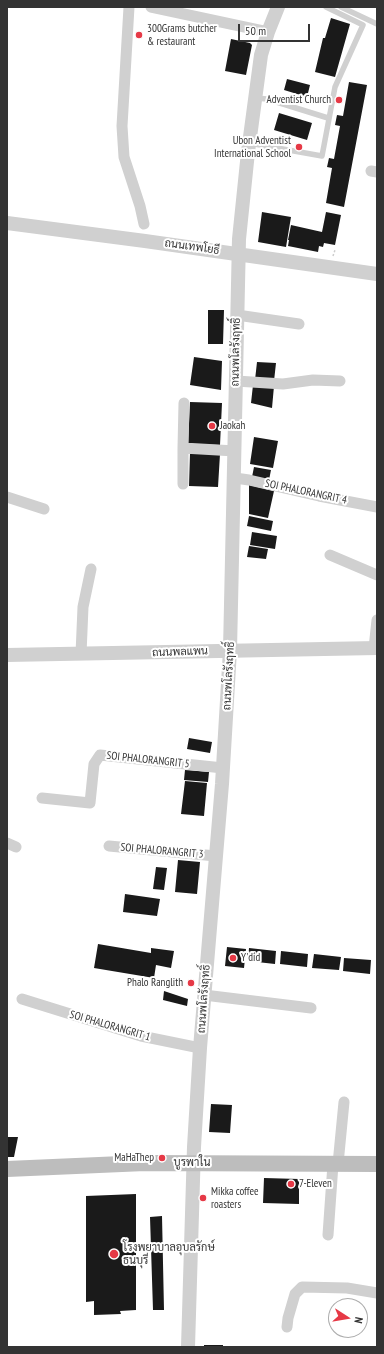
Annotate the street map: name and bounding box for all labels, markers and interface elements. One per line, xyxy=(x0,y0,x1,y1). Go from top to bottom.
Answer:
scale bar xyxy=(240,16,312,42)
place label: 300Grams butcher & restaurant xyxy=(147,22,217,48)
text: 50 m xyxy=(245,23,266,38)
marker: 300Grams butcher & restaurant xyxy=(134,30,144,40)
place label: Adventist Church xyxy=(266,93,331,107)
marker: Adventist Church xyxy=(334,95,344,105)
place label: Ubon Adventist International School xyxy=(214,134,291,160)
marker: Ubon Adventist International School xyxy=(294,142,304,152)
street label: ถนนเทพโยธี xyxy=(164,237,220,257)
street label: ถนนพโลรังฤทธิ์ xyxy=(229,318,243,386)
place label: Jaokah xyxy=(220,419,245,433)
marker: Jaokah xyxy=(207,421,217,431)
street label: SOI PHALORANGRIT 4 xyxy=(264,477,348,507)
street label: ถนนพโลรังฤทธิ์ xyxy=(221,641,237,711)
street label: ถนนพลแพน xyxy=(152,644,208,660)
street label: SOI PHALORANGRIT 5 xyxy=(106,749,190,771)
street label: SOI PHALORANGRIT 3 xyxy=(120,841,204,861)
place label: Y'did xyxy=(241,951,260,965)
marker: Y'did xyxy=(228,953,238,963)
street label: ถนนพโลรังฤทธิ์ xyxy=(195,964,213,1034)
place label: Phalo Ranglith xyxy=(127,976,183,990)
marker: Phalo Ranglith xyxy=(186,978,196,988)
street label: SOI PHALORANGRIT 1 xyxy=(68,1008,152,1044)
place label: MaHaThep xyxy=(114,1151,154,1165)
marker: MaHaThep xyxy=(157,1153,167,1163)
street label: บูรพาใน xyxy=(174,1156,210,1170)
place label: 7-Eleven xyxy=(299,1177,332,1191)
marker: 7-Eleven xyxy=(286,1179,296,1189)
place label: Mikka coffee roasters xyxy=(211,1185,259,1211)
marker: Mikka coffee roasters xyxy=(198,1193,208,1203)
place label: โรงพยาบาลอุบลรักษ์ ธนบุรี xyxy=(123,1241,215,1267)
marker: โรงพยาบาลอุบลรักษ์ ธนบุรี xyxy=(108,1248,120,1260)
north arrow xyxy=(328,1298,368,1338)
text: N xyxy=(351,1316,366,1325)

